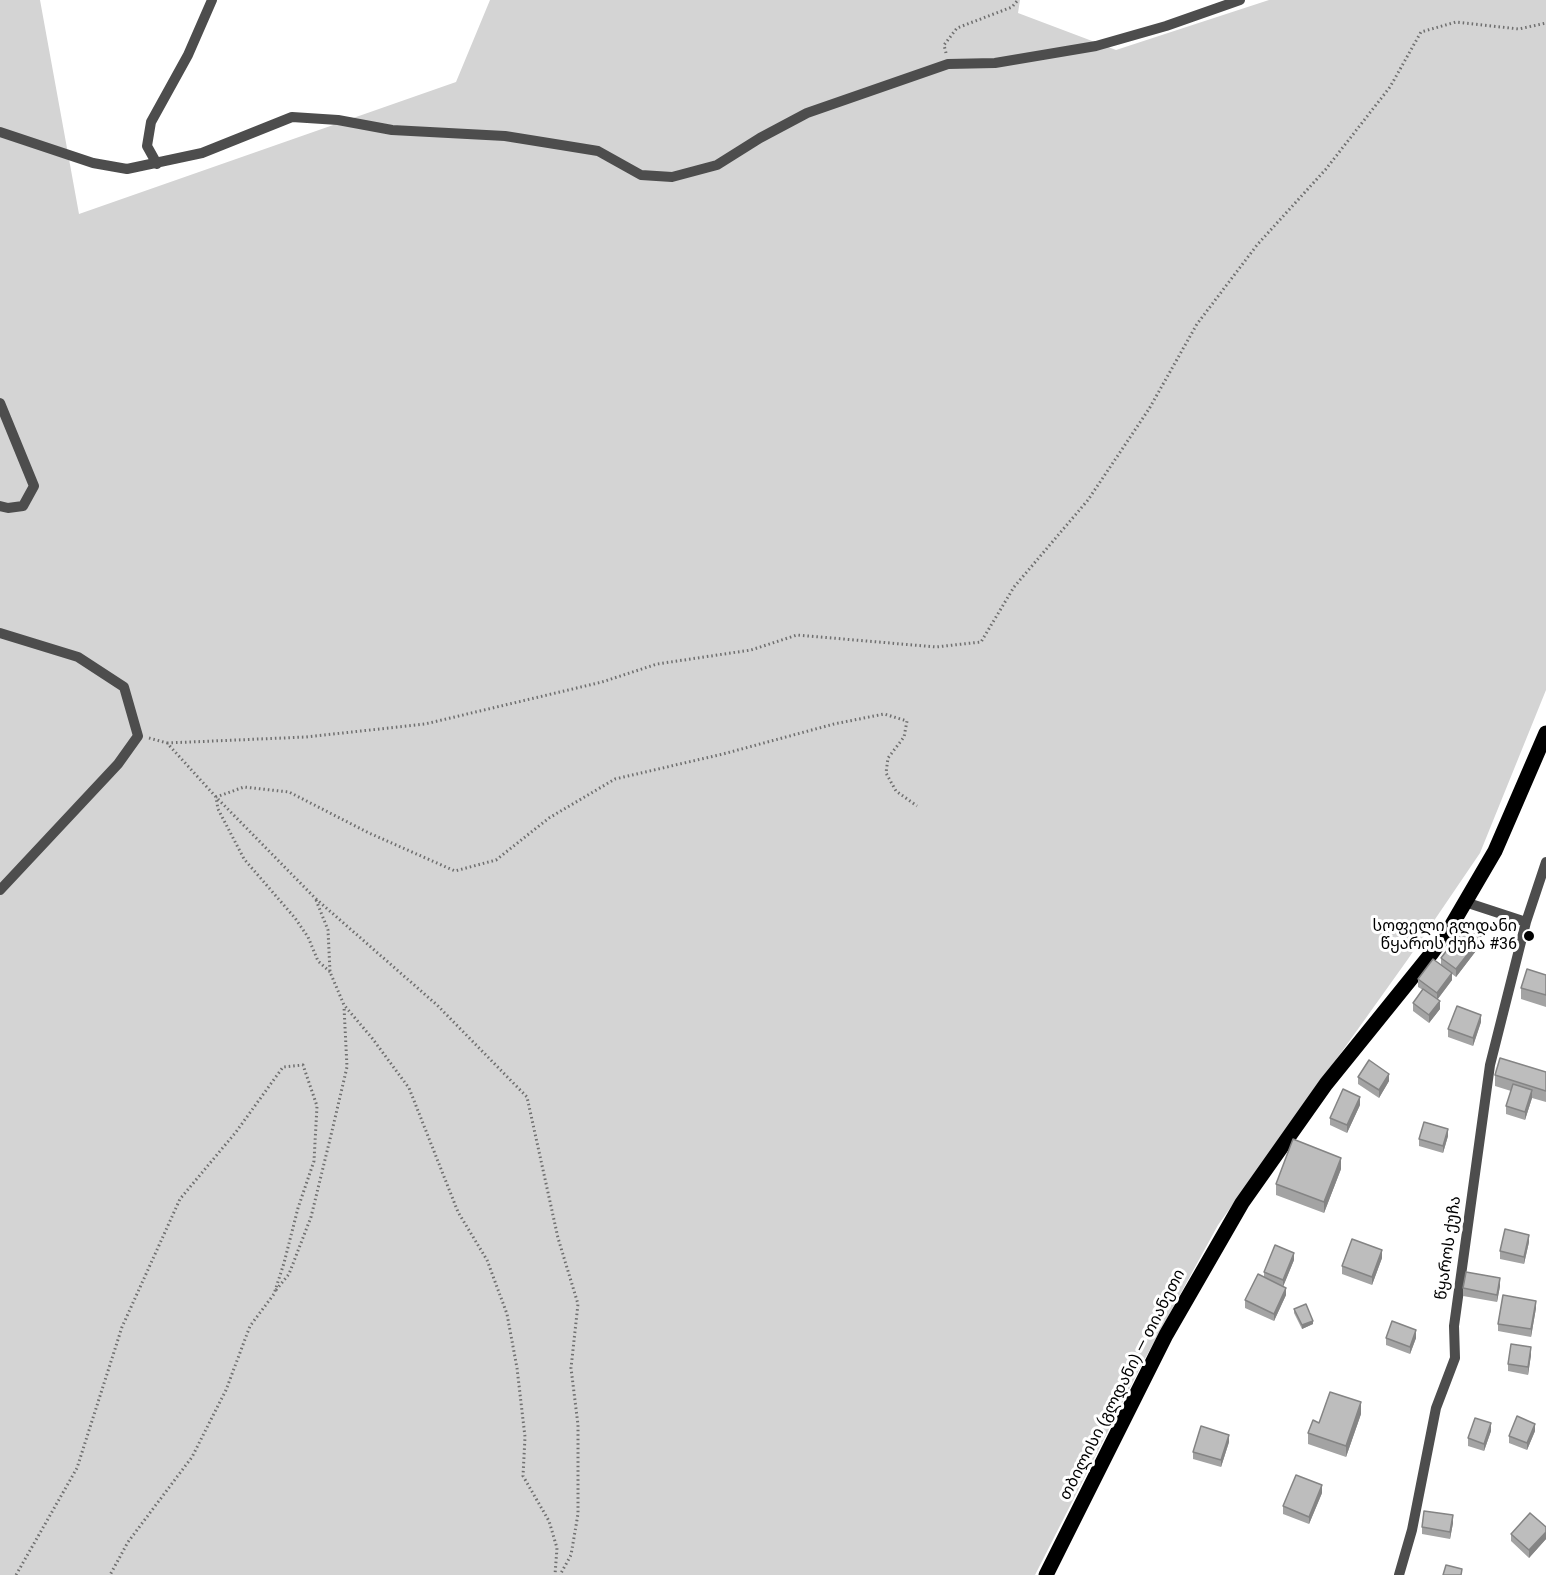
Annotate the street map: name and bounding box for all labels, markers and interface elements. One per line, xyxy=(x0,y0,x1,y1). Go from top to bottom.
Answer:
place label: სოფელი გლდანი წყაროს ქუჩა #36 xyxy=(1373,917,1517,955)
marker: სოფელი გლდანი წყაროს ქუჩა #36 xyxy=(1522,929,1536,943)
street label: წყაროს ქუჩა xyxy=(1432,1195,1466,1301)
street label: თბილისი (გლდანი) — თიანეთი xyxy=(1056,1266,1190,1504)

